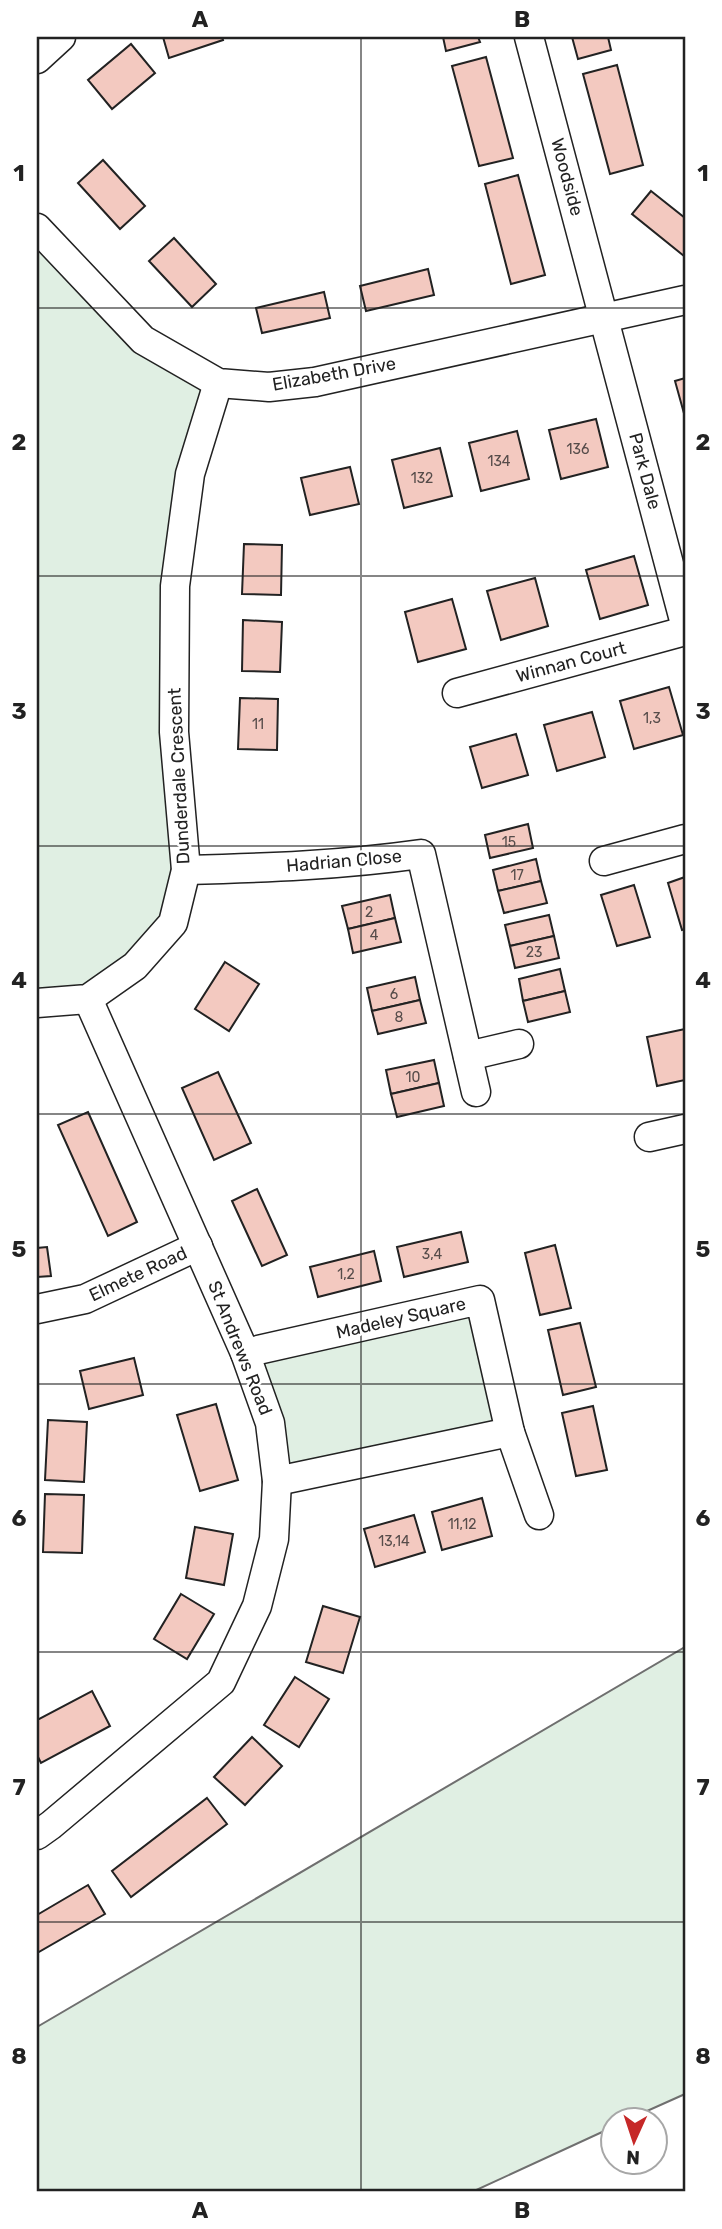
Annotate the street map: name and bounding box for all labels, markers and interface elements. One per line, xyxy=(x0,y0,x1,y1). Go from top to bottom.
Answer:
text: A xyxy=(192,5,209,33)
text: B xyxy=(514,5,530,33)
street label: Woodside xyxy=(546,136,588,218)
text: 1 xyxy=(13,159,25,187)
text: 1 xyxy=(697,159,709,187)
street label: Elizabeth Drive xyxy=(270,352,398,396)
text: 2 xyxy=(12,428,26,456)
text: 2 xyxy=(696,428,710,456)
street label: Park Dale xyxy=(624,430,666,512)
house number: 136 xyxy=(567,441,589,458)
house number: 134 xyxy=(487,453,511,470)
house number: 132 xyxy=(411,470,433,487)
street label: Winnan Court xyxy=(514,637,628,687)
street label: Dunderdale Crescent xyxy=(163,687,195,865)
text: 3 xyxy=(11,697,27,725)
text: 3 xyxy=(695,697,711,725)
house number: 1,3 xyxy=(643,710,661,727)
house number: 11 xyxy=(252,716,264,733)
house number: 15 xyxy=(502,834,516,851)
street label: Hadrian Close xyxy=(285,845,403,877)
house number: 17 xyxy=(510,867,524,884)
house number: 2 xyxy=(365,904,373,921)
house number: 4 xyxy=(370,927,379,944)
house number: 23 xyxy=(526,944,542,961)
text: 4 xyxy=(11,966,27,994)
text: 4 xyxy=(695,966,711,994)
house number: 6 xyxy=(390,986,398,1003)
house number: 8 xyxy=(395,1009,404,1026)
house number: 10 xyxy=(406,1069,421,1086)
text: 5 xyxy=(12,1235,27,1263)
text: 5 xyxy=(696,1235,711,1263)
street label: Elmete Road xyxy=(86,1242,190,1306)
house number: 3,4 xyxy=(422,1246,442,1263)
house number: 1,2 xyxy=(337,1266,355,1283)
street label: St Andrews Road xyxy=(203,1278,277,1418)
street label: Madeley Square xyxy=(334,1292,468,1344)
text: 6 xyxy=(12,1504,27,1532)
text: 6 xyxy=(696,1504,711,1532)
house number: 11,12 xyxy=(448,1516,476,1533)
house number: 13,14 xyxy=(378,1533,410,1550)
text: 7 xyxy=(12,1773,26,1801)
text: 7 xyxy=(696,1773,710,1801)
text: 8 xyxy=(11,2042,27,2070)
text: 8 xyxy=(695,2042,711,2070)
north arrow xyxy=(600,2106,670,2176)
text: N xyxy=(626,2146,641,2169)
text: A xyxy=(192,2196,209,2224)
text: B xyxy=(514,2196,530,2224)

